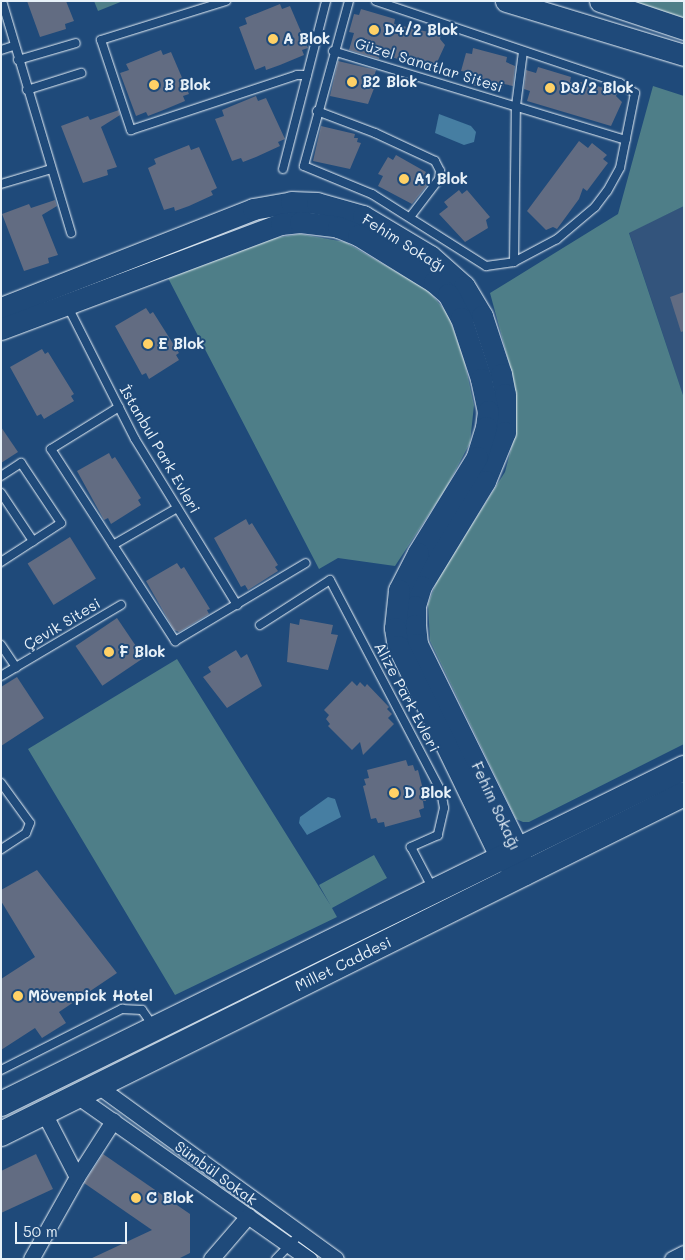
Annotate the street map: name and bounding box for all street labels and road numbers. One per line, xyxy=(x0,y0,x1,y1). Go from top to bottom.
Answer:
street label: Güzel Sanatlar Sitesi xyxy=(353,34,505,96)
street label: Fehim Sokağı xyxy=(359,210,449,276)
street label: İstanbul Park Evleri xyxy=(116,382,204,516)
street label: Çevik Sitesi xyxy=(20,594,104,654)
street label: Alize Park Evleri xyxy=(370,639,444,755)
street label: Fehim Sokağı xyxy=(468,759,524,853)
street label: Millet Caddesi xyxy=(292,933,394,995)
street label: Sümbül Sokak xyxy=(171,1137,261,1209)

